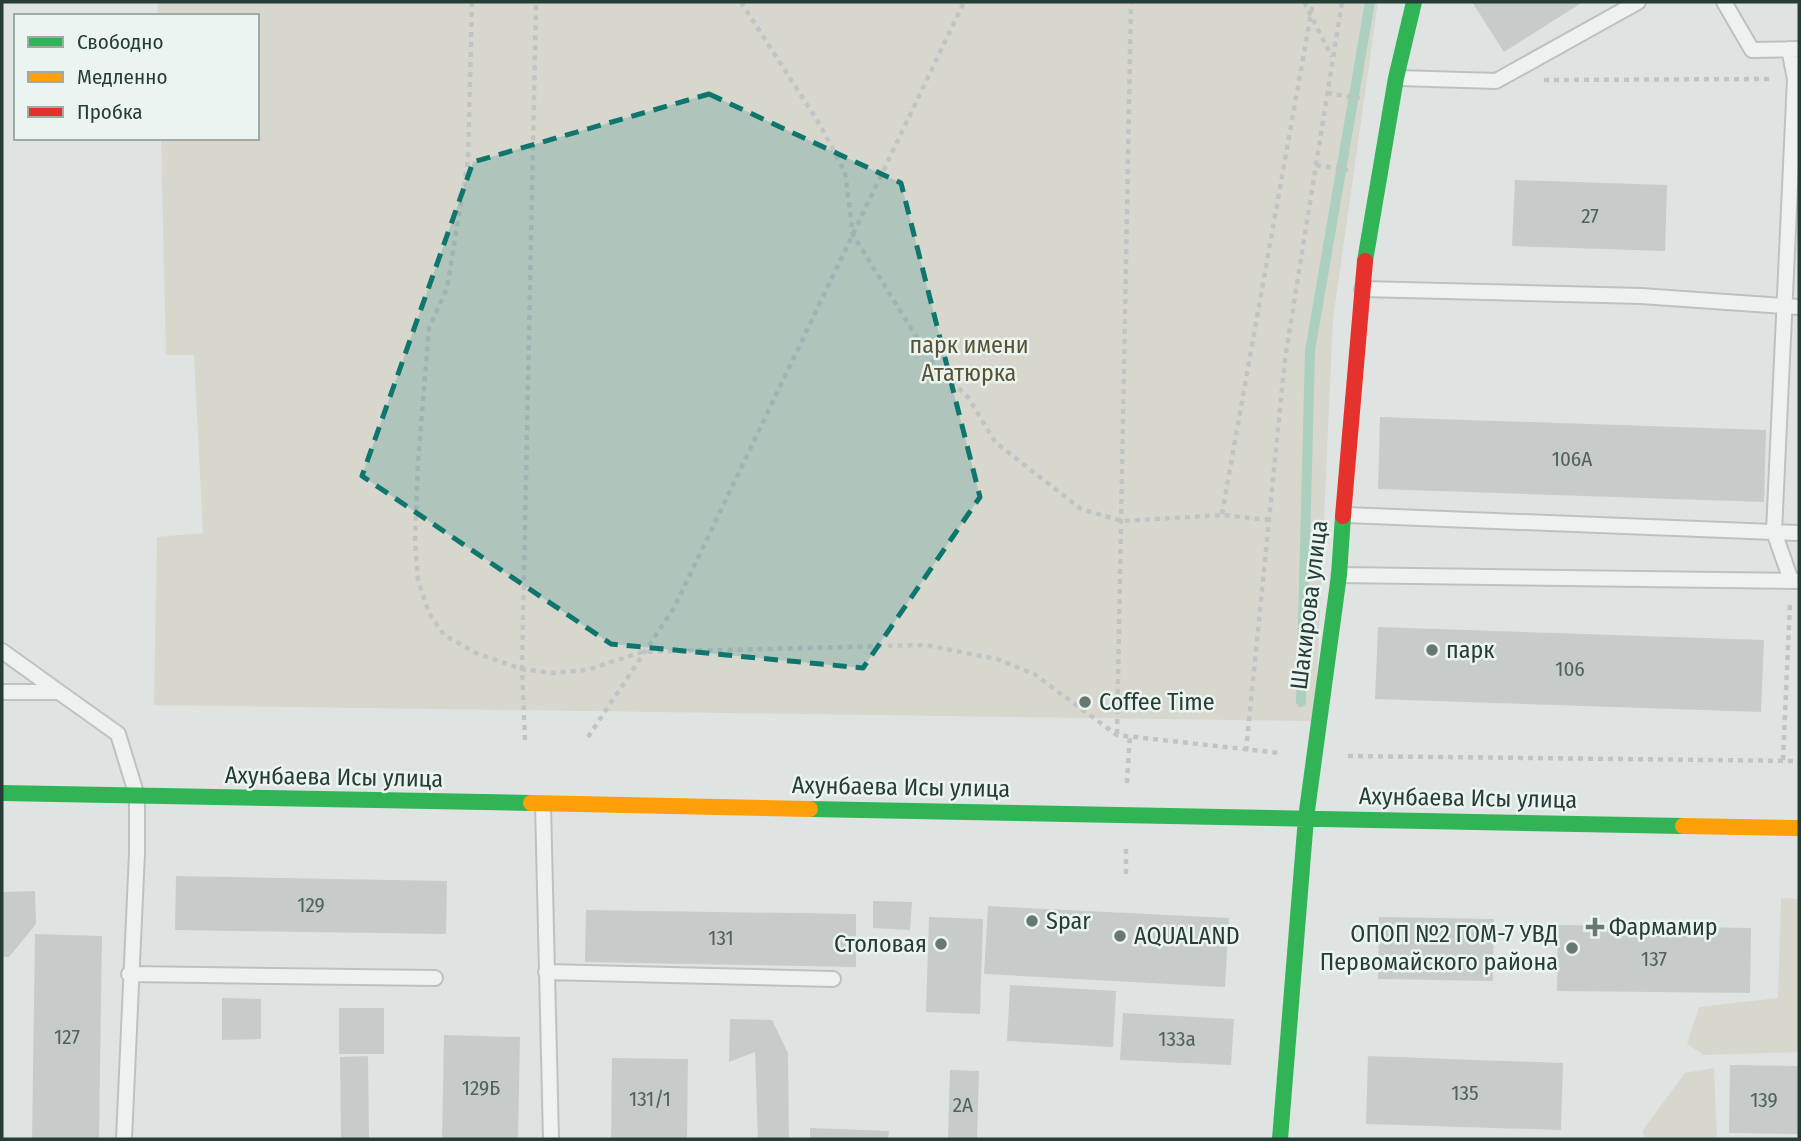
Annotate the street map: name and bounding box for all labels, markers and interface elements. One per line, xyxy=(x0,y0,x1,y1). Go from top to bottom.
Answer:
legend xyxy=(14,14,259,140)
text: Свободно xyxy=(77,29,163,55)
text: Медленно xyxy=(77,64,167,90)
text: Пробка xyxy=(77,99,143,125)
house number: 27 xyxy=(1581,203,1599,229)
park label: парк имени Ататюрка xyxy=(909,331,1029,387)
house number: 106А xyxy=(1552,446,1592,472)
street label: Шакирова улица xyxy=(1285,519,1333,691)
place label: парк xyxy=(1446,636,1495,664)
marker: парк xyxy=(1424,642,1440,658)
house number: 106 xyxy=(1555,656,1585,682)
place label: Coffee Time xyxy=(1099,688,1215,716)
marker: Coffee Time xyxy=(1077,694,1093,710)
street label: Ахунбаева Исы улица xyxy=(225,761,443,793)
street label: Ахунбаева Исы улица xyxy=(792,771,1010,803)
street label: Ахунбаева Исы улица xyxy=(1359,782,1577,814)
house number: 129 xyxy=(297,892,325,918)
place label: Spar xyxy=(1046,907,1091,935)
marker: Spar xyxy=(1024,913,1040,929)
place label: Фармамир xyxy=(1609,913,1718,941)
marker: Фармамир xyxy=(1587,919,1603,935)
place label: ОПОП №2 ГОМ-7 УВД Первомайского района xyxy=(1320,920,1558,976)
place label: AQUALAND xyxy=(1134,922,1240,950)
house number: 131 xyxy=(708,925,734,951)
marker: AQUALAND xyxy=(1112,928,1128,944)
place label: Столовая xyxy=(834,930,927,958)
marker: Столовая xyxy=(933,936,949,952)
marker: ОПОП №2 ГОМ-7 УВД Первомайского района xyxy=(1564,940,1580,956)
house number: 137 xyxy=(1641,946,1667,972)
house number: 127 xyxy=(54,1024,80,1050)
house number: 133а xyxy=(1158,1026,1196,1052)
house number: 129Б xyxy=(462,1075,500,1101)
house number: 135 xyxy=(1451,1080,1479,1106)
house number: 131/1 xyxy=(629,1086,671,1112)
house number: 139 xyxy=(1750,1087,1778,1113)
house number: 2А xyxy=(953,1092,973,1118)

